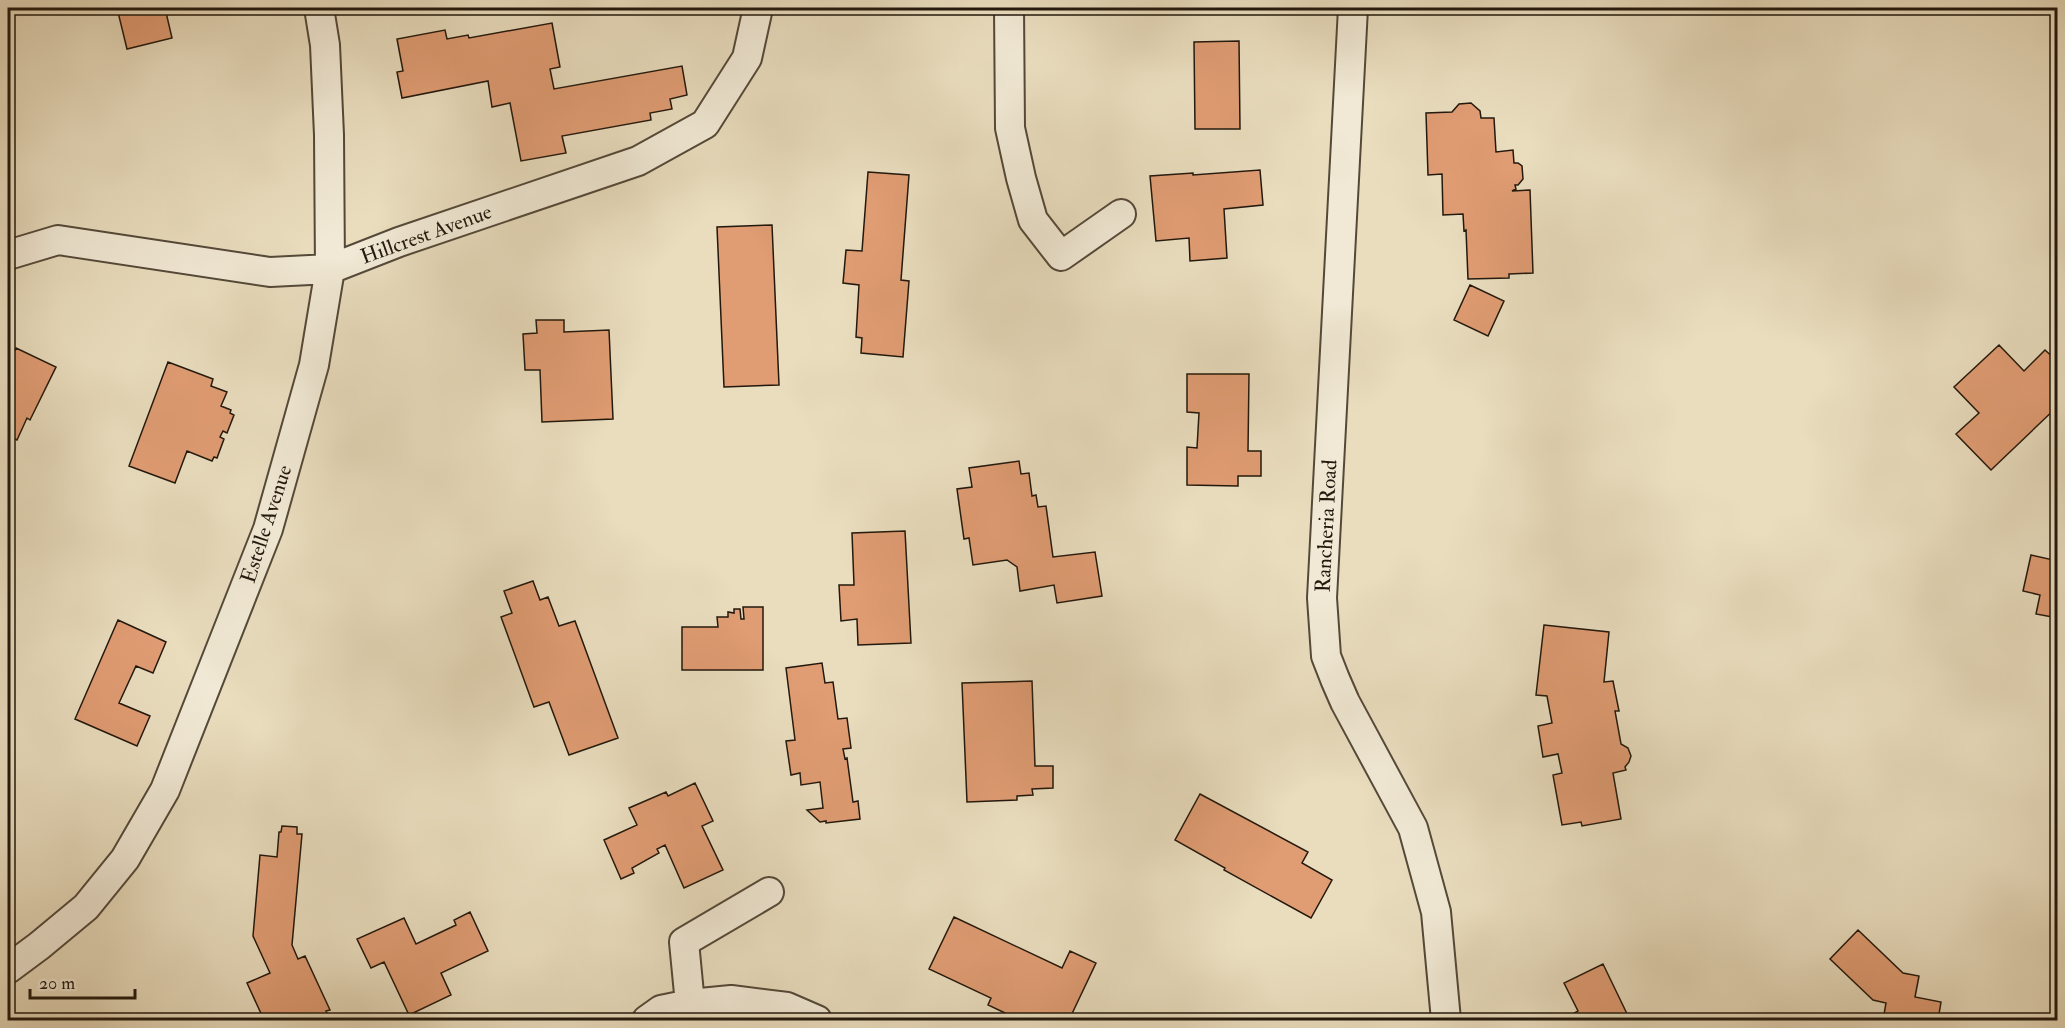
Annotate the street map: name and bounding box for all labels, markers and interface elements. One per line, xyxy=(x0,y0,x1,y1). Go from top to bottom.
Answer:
street label: Hillcrest Avenue xyxy=(357,198,496,271)
street label: Rancheria Road xyxy=(1310,458,1343,593)
street label: Estelle Avenue xyxy=(235,461,298,587)
scale bar xyxy=(30,962,135,1000)
text: 20 m xyxy=(39,972,75,995)

